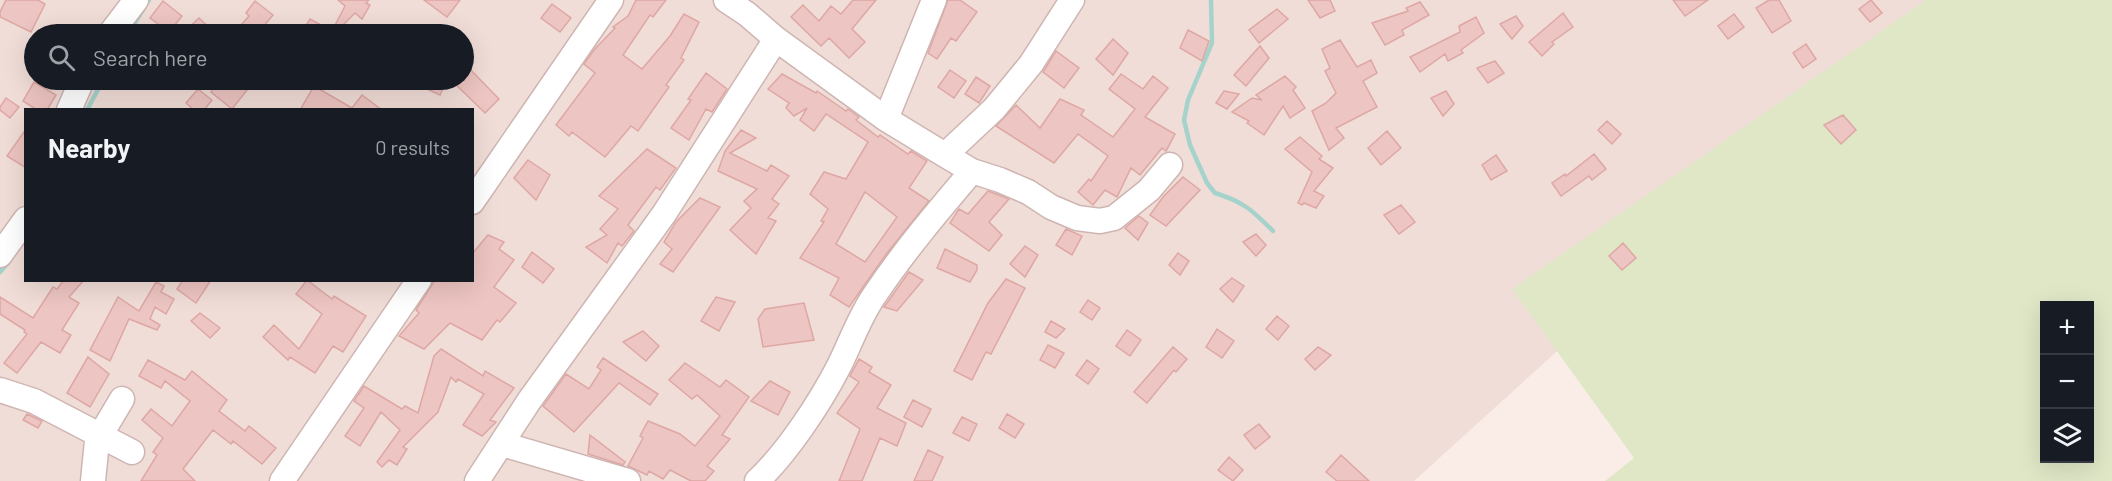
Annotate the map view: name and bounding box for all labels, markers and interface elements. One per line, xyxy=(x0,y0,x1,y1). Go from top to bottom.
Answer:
search box xyxy=(24,24,474,90)
icon: search xyxy=(45,41,78,74)
text: Search here xyxy=(93,44,207,70)
text: Nearby xyxy=(48,132,130,163)
text: 0 results xyxy=(375,135,450,159)
map controls xyxy=(2040,301,2094,463)
button: + xyxy=(2040,301,2094,355)
button: − xyxy=(2040,355,2094,409)
button: layers xyxy=(2040,409,2094,463)

